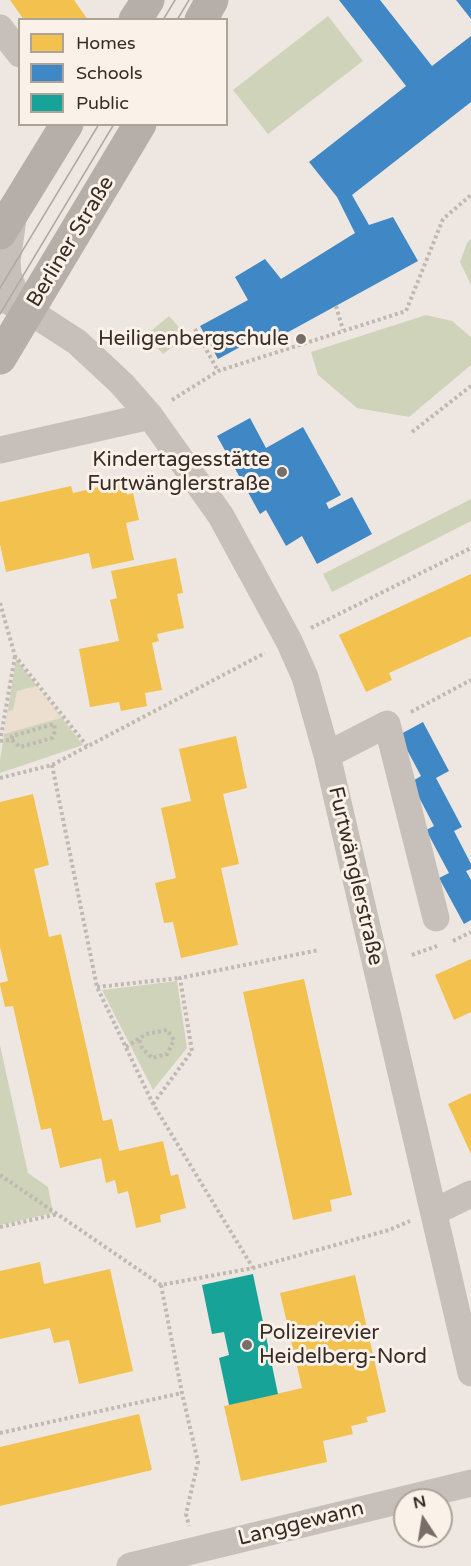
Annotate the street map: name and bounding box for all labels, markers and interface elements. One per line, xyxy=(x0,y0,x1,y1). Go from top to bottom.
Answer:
legend xyxy=(18,18,228,126)
text: Homes xyxy=(76,32,136,54)
text: Schools xyxy=(76,62,143,84)
text: Public xyxy=(76,92,129,114)
street label: Berliner Straße xyxy=(22,172,120,312)
place label: Heiligenbergschule xyxy=(98,326,289,352)
marker: Heiligenbergschule xyxy=(294,332,308,346)
place label: Kindertagesstätte Furtwänglerstraße xyxy=(87,447,270,497)
marker: Kindertagesstätte Furtwänglerstraße xyxy=(275,465,289,479)
street label: Furtwänglerstraße xyxy=(322,784,388,968)
place label: Polizeirevier Heidelberg-Nord xyxy=(259,1320,427,1370)
marker: Polizeirevier Heidelberg-Nord xyxy=(240,1338,254,1352)
north arrow xyxy=(393,1488,453,1548)
text: N xyxy=(411,1491,428,1513)
street label: Langgewann xyxy=(235,1496,367,1552)

